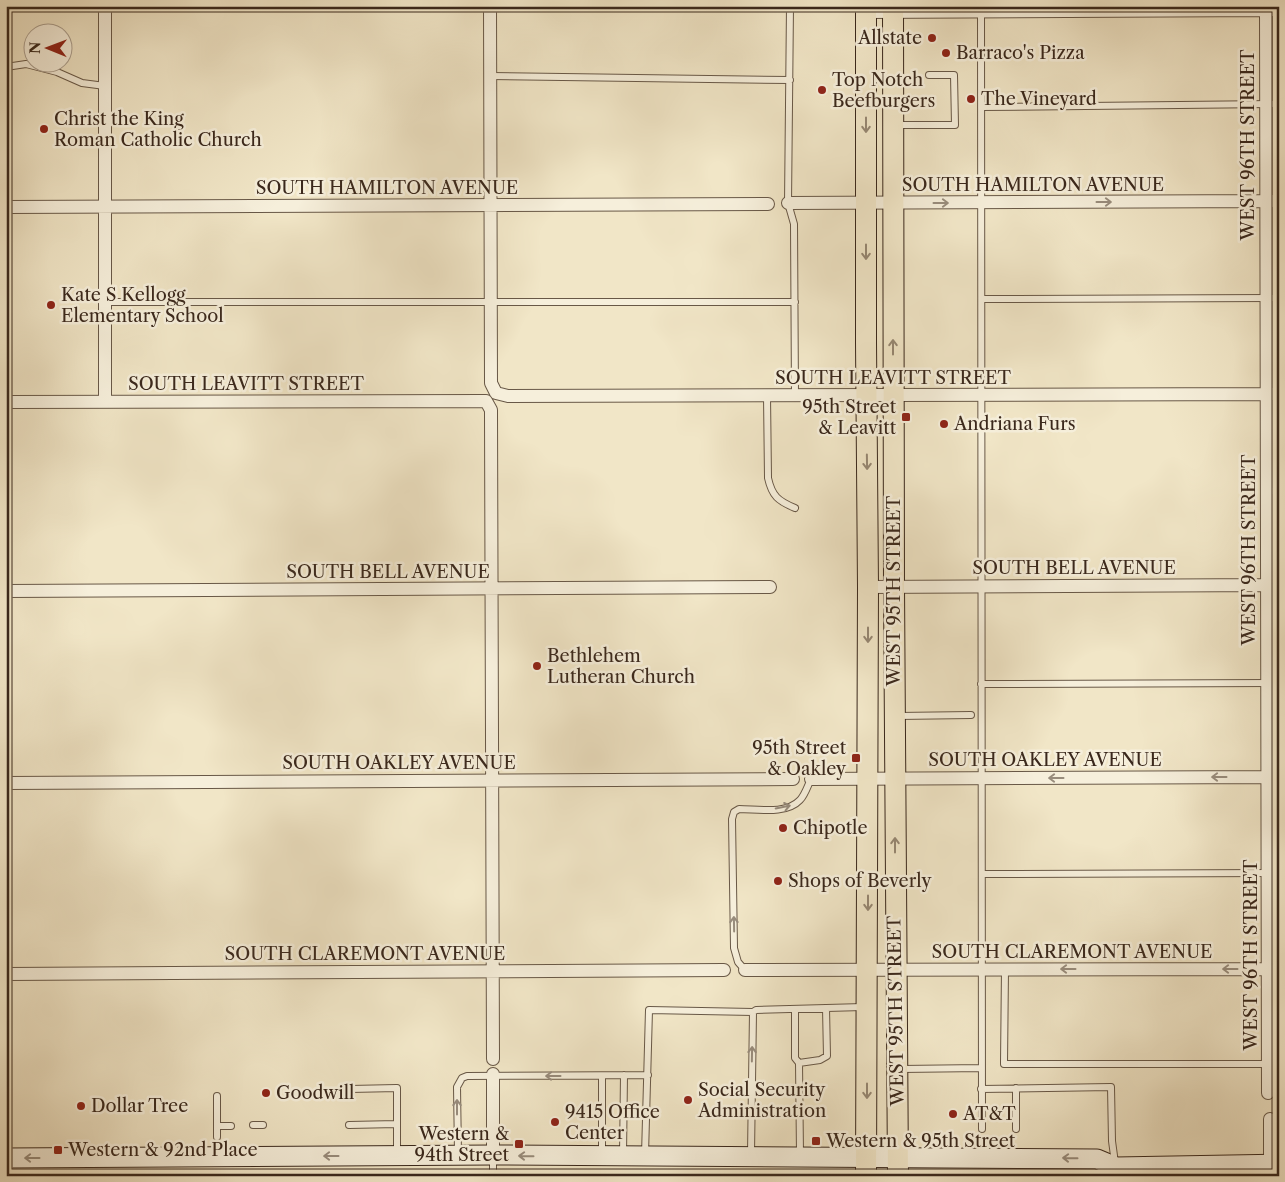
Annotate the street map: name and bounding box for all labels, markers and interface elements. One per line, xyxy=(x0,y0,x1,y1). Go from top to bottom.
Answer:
north arrow xyxy=(22,22,72,72)
place label: Allstate xyxy=(857,27,922,49)
marker: Allstate xyxy=(926,32,938,44)
text: N xyxy=(26,42,44,54)
place label: Barraco's Pizza xyxy=(956,42,1085,64)
marker: Barraco's Pizza xyxy=(940,47,952,59)
street label: WEST 96TH STREET xyxy=(1237,49,1259,241)
place label: Top Notch Beefburgers xyxy=(832,69,935,112)
marker: Top Notch Beefburgers xyxy=(816,84,828,96)
place label: The Vineyard xyxy=(981,88,1097,110)
marker: The Vineyard xyxy=(965,93,977,105)
place label: Christ the King Roman Catholic Church xyxy=(54,108,262,151)
one-way arrow xyxy=(861,116,871,133)
marker: Christ the King Roman Catholic Church xyxy=(38,123,50,135)
street label: SOUTH HAMILTON AVENUE xyxy=(902,174,1164,196)
street label: SOUTH HAMILTON AVENUE xyxy=(256,177,518,199)
one-way arrow xyxy=(1095,197,1111,207)
one-way arrow xyxy=(932,198,949,208)
one-way arrow xyxy=(861,243,871,259)
place label: Kate S Kellogg Elementary School xyxy=(61,284,224,327)
marker: Kate S Kellogg Elementary School xyxy=(45,299,57,311)
one-way arrow xyxy=(888,339,898,355)
street label: SOUTH LEAVITT STREET xyxy=(775,367,1012,389)
street label: SOUTH LEAVITT STREET xyxy=(128,373,365,395)
place label: 95th Street & Leavitt xyxy=(802,396,897,439)
marker: 95th Street & Leavitt xyxy=(900,411,912,423)
place label: Andriana Furs xyxy=(953,413,1076,435)
marker: Andriana Furs xyxy=(938,418,950,430)
one-way arrow xyxy=(862,454,872,470)
street label: WEST 96TH STREET xyxy=(1238,454,1260,646)
street label: WEST 95TH STREET xyxy=(883,495,905,687)
street label: SOUTH BELL AVENUE xyxy=(972,557,1176,579)
street label: SOUTH BELL AVENUE xyxy=(286,561,490,583)
one-way arrow xyxy=(863,627,873,643)
place label: Bethlehem Lutheran Church xyxy=(547,645,695,688)
marker: Bethlehem Lutheran Church xyxy=(531,660,543,672)
place label: 95th Street & Oakley xyxy=(752,737,847,780)
street label: SOUTH OAKLEY AVENUE xyxy=(928,749,1162,771)
street label: SOUTH OAKLEY AVENUE xyxy=(282,752,516,774)
marker: 95th Street & Oakley xyxy=(850,752,862,764)
one-way arrow xyxy=(1211,772,1227,782)
one-way arrow xyxy=(1048,773,1064,783)
one-way arrow xyxy=(775,802,791,812)
place label: Chipotle xyxy=(793,817,868,839)
marker: Chipotle xyxy=(777,822,789,834)
one-way arrow xyxy=(890,838,900,854)
street label: WEST 96TH STREET xyxy=(1240,859,1262,1051)
place label: Shops of Beverly xyxy=(788,870,932,892)
marker: Shops of Beverly xyxy=(772,875,784,887)
one-way arrow xyxy=(863,895,872,911)
street label: WEST 95TH STREET xyxy=(883,915,909,1107)
one-way arrow xyxy=(729,916,739,932)
street label: SOUTH CLAREMONT AVENUE xyxy=(932,941,1212,963)
street label: SOUTH CLAREMONT AVENUE xyxy=(225,943,505,965)
one-way arrow xyxy=(1060,964,1076,974)
one-way arrow xyxy=(1222,964,1238,974)
one-way arrow xyxy=(747,1047,757,1063)
one-way arrow xyxy=(545,1071,562,1081)
place label: Social Security Administration xyxy=(697,1079,826,1122)
place label: Goodwill xyxy=(276,1082,354,1104)
one-way arrow xyxy=(862,1082,872,1098)
marker: Goodwill xyxy=(260,1087,272,1099)
marker: Social Security Administration xyxy=(682,1094,694,1106)
place label: Dollar Tree xyxy=(91,1095,188,1117)
one-way arrow xyxy=(452,1099,462,1115)
marker: Dollar Tree xyxy=(75,1100,87,1112)
place label: 9415 Office Center xyxy=(565,1101,660,1144)
place label: AT&T xyxy=(962,1103,1016,1125)
marker: AT&T xyxy=(947,1108,959,1120)
marker: 9415 Office Center xyxy=(549,1116,561,1128)
place label: Western & 94th Street xyxy=(415,1123,510,1166)
place label: Western & 95th Street xyxy=(825,1130,1016,1152)
marker: Western & 95th Street xyxy=(810,1135,822,1147)
marker: Western & 94th Street xyxy=(513,1138,525,1150)
place label: Western & 92nd Place xyxy=(67,1139,258,1161)
marker: Western & 92nd Place xyxy=(52,1144,64,1156)
one-way arrow xyxy=(323,1151,340,1161)
one-way arrow xyxy=(518,1151,534,1160)
one-way arrow xyxy=(24,1153,40,1163)
one-way arrow xyxy=(1063,1153,1079,1163)

